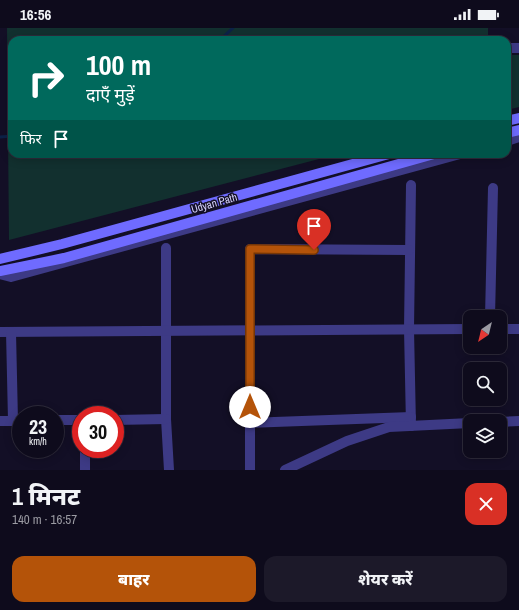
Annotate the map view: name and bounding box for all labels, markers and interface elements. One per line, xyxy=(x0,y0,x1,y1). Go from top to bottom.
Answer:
text: 16:56 xyxy=(20,4,51,25)
text: 100 m xyxy=(86,46,151,84)
icon: right xyxy=(20,52,72,104)
text: दाएँ मुड़ें xyxy=(86,82,135,107)
text: फिर xyxy=(20,128,42,149)
icon: arrive xyxy=(50,128,72,150)
street label: Udyan Path xyxy=(189,190,239,216)
pin xyxy=(297,209,331,250)
icon: arrive xyxy=(303,215,325,237)
north arrow xyxy=(463,310,507,354)
map controls xyxy=(463,310,507,458)
button: search xyxy=(463,362,507,406)
position arrow xyxy=(229,386,271,428)
speed limit sign: 30 xyxy=(72,406,124,458)
text: 23 xyxy=(29,413,47,440)
button: layers xyxy=(463,414,507,458)
text: km/h xyxy=(29,435,47,448)
text: 1 मिनट xyxy=(12,480,80,512)
button: close xyxy=(465,483,507,525)
text: 140 m · 16:57 xyxy=(12,511,77,528)
button: बाहर xyxy=(12,556,256,602)
button: शेयर करें xyxy=(264,556,507,602)

